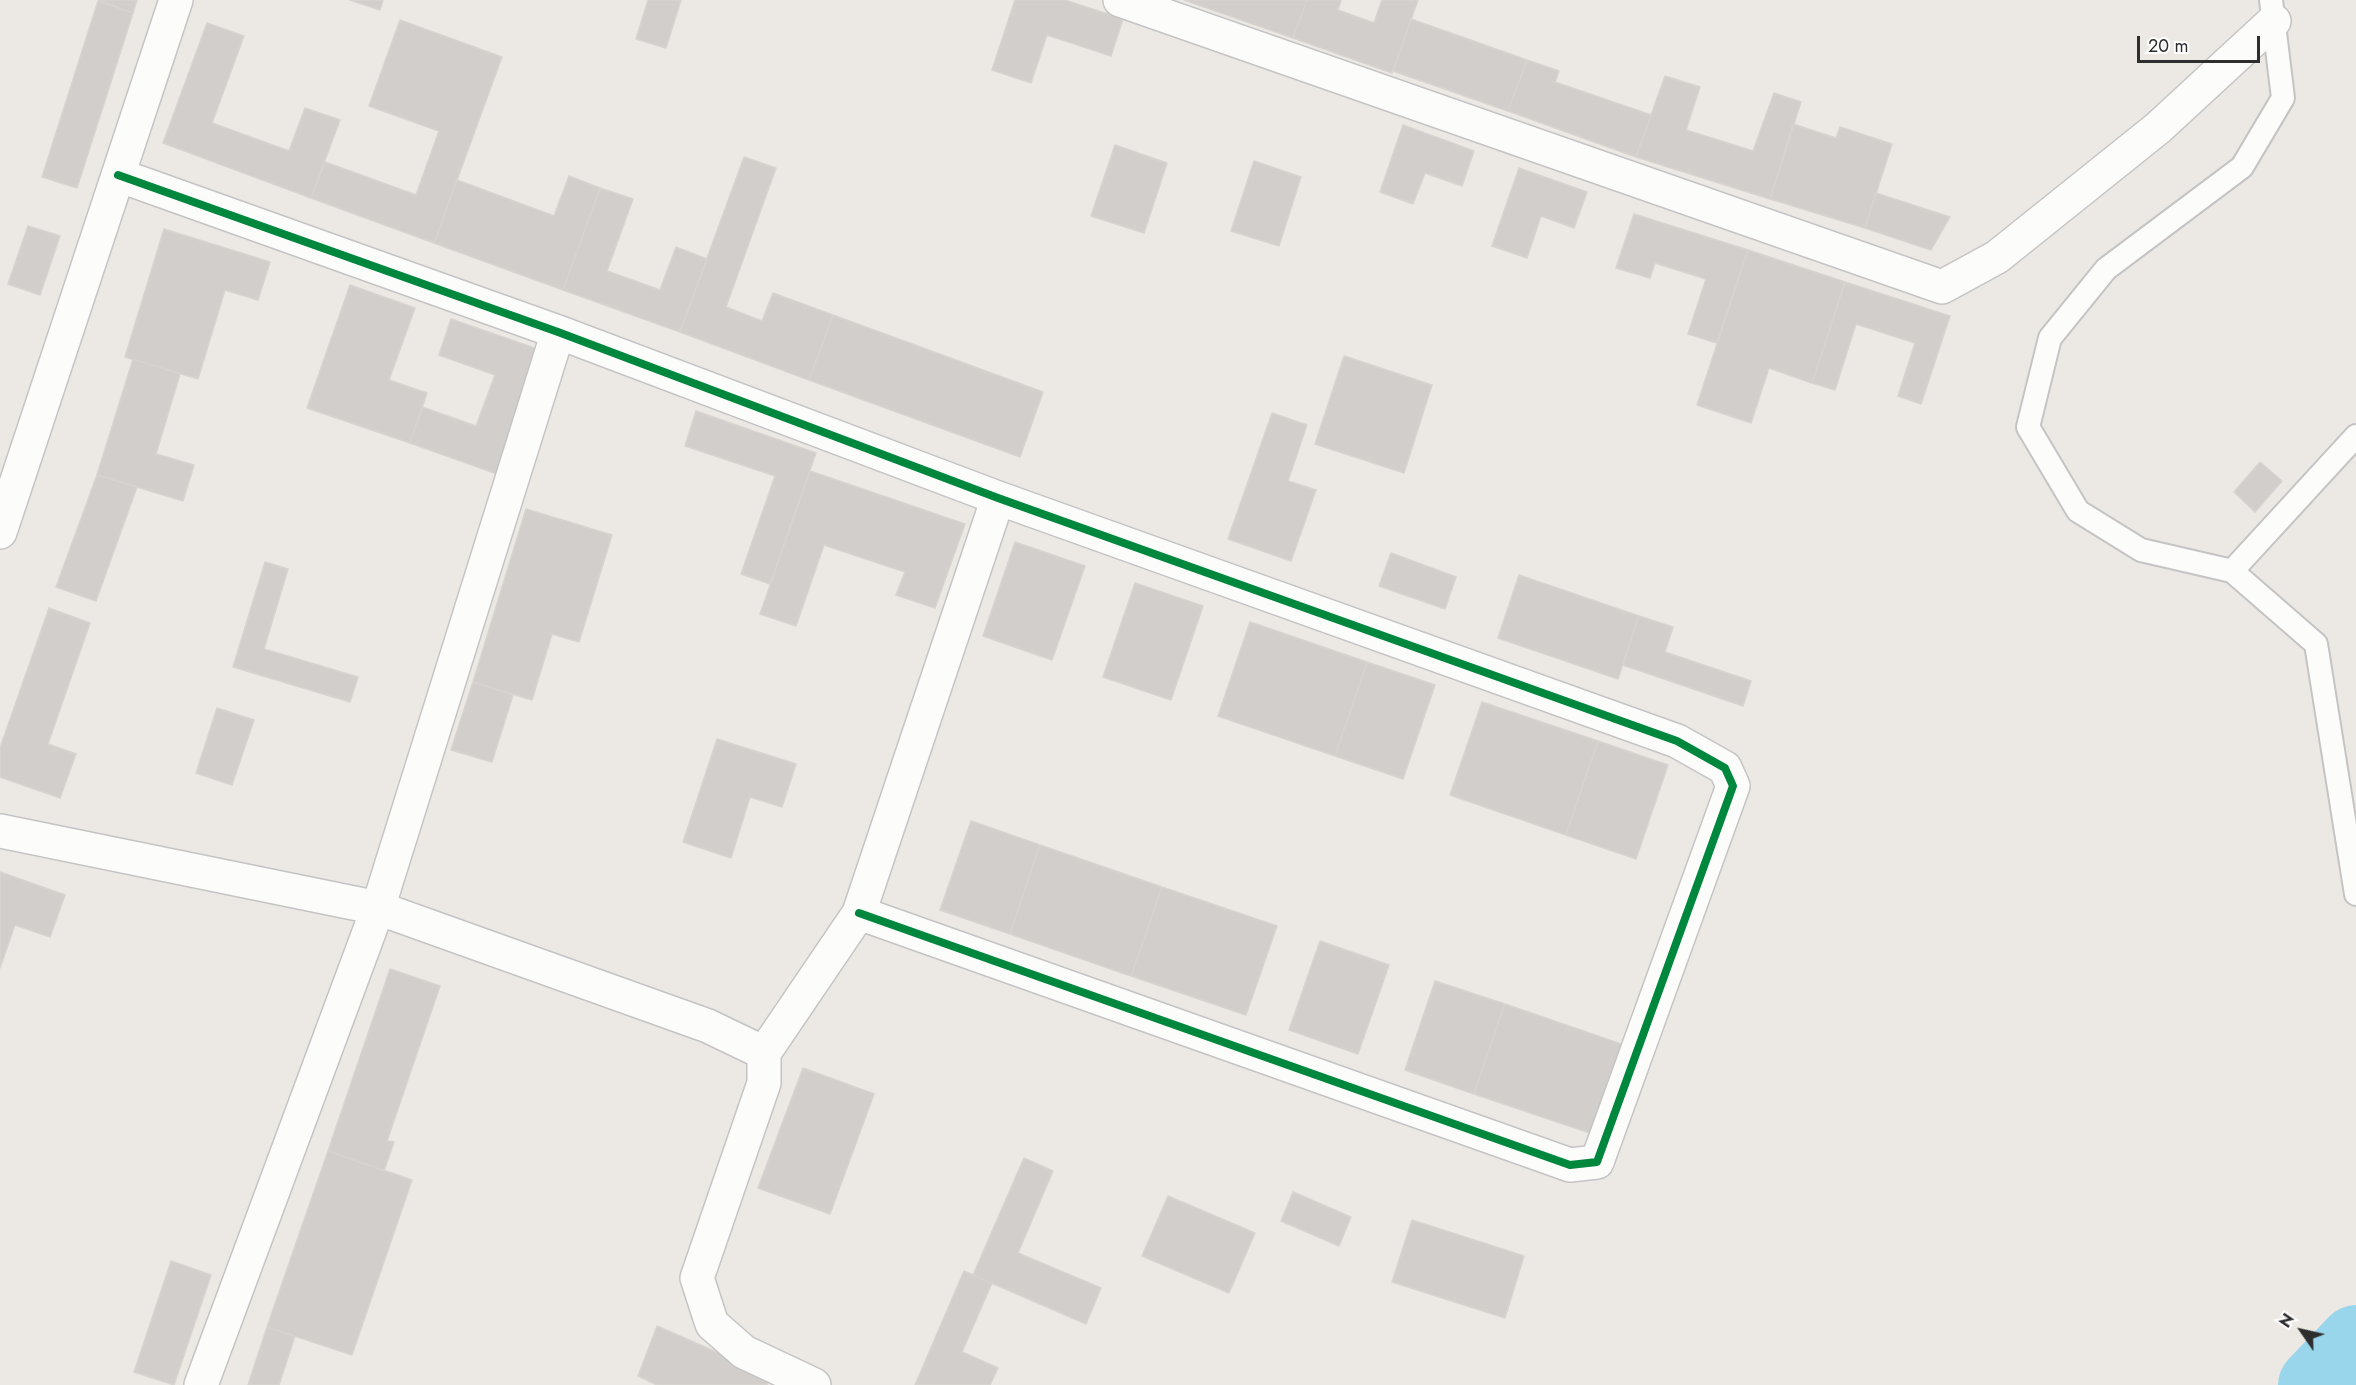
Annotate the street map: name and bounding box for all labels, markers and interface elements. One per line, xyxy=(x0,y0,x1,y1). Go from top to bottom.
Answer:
scale bar xyxy=(2140,24,2263,62)
text: 20 m xyxy=(2148,33,2188,59)
north arrow xyxy=(2272,1301,2332,1361)
text: N xyxy=(2274,1309,2300,1332)

